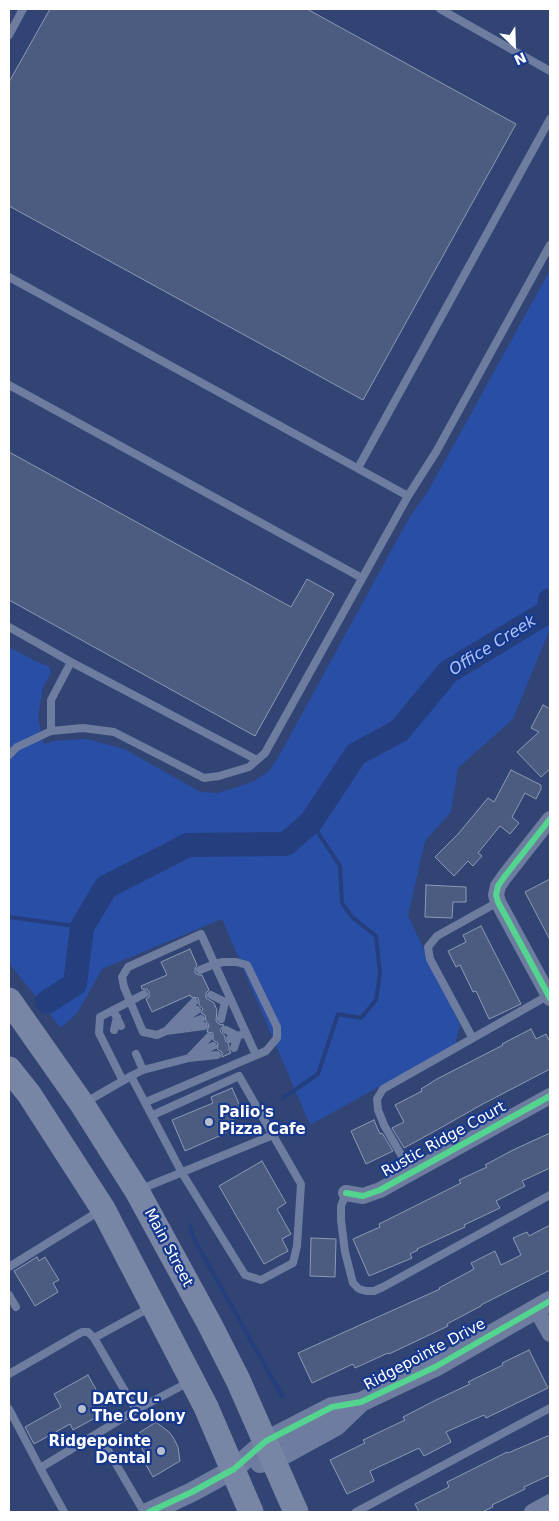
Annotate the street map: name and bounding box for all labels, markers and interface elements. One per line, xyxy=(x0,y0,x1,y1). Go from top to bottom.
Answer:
north arrow xyxy=(489,20,539,70)
text: N xyxy=(511,49,529,68)
water label: Office Creek xyxy=(446,612,540,680)
street label: Rustic Ridge Court xyxy=(379,1098,509,1182)
place label: Palio's Pizza Cafe xyxy=(219,1104,306,1139)
marker: Palio's Pizza Cafe xyxy=(203,1116,215,1128)
street label: Main Street xyxy=(140,1206,196,1290)
street label: Ridgepointe Drive xyxy=(361,1315,489,1395)
place label: DATCU - The Colony xyxy=(92,1391,186,1426)
marker: DATCU - The Colony xyxy=(76,1403,88,1415)
place label: Ridgepointe Dental xyxy=(48,1433,151,1468)
marker: Ridgepointe Dental xyxy=(155,1445,167,1457)

